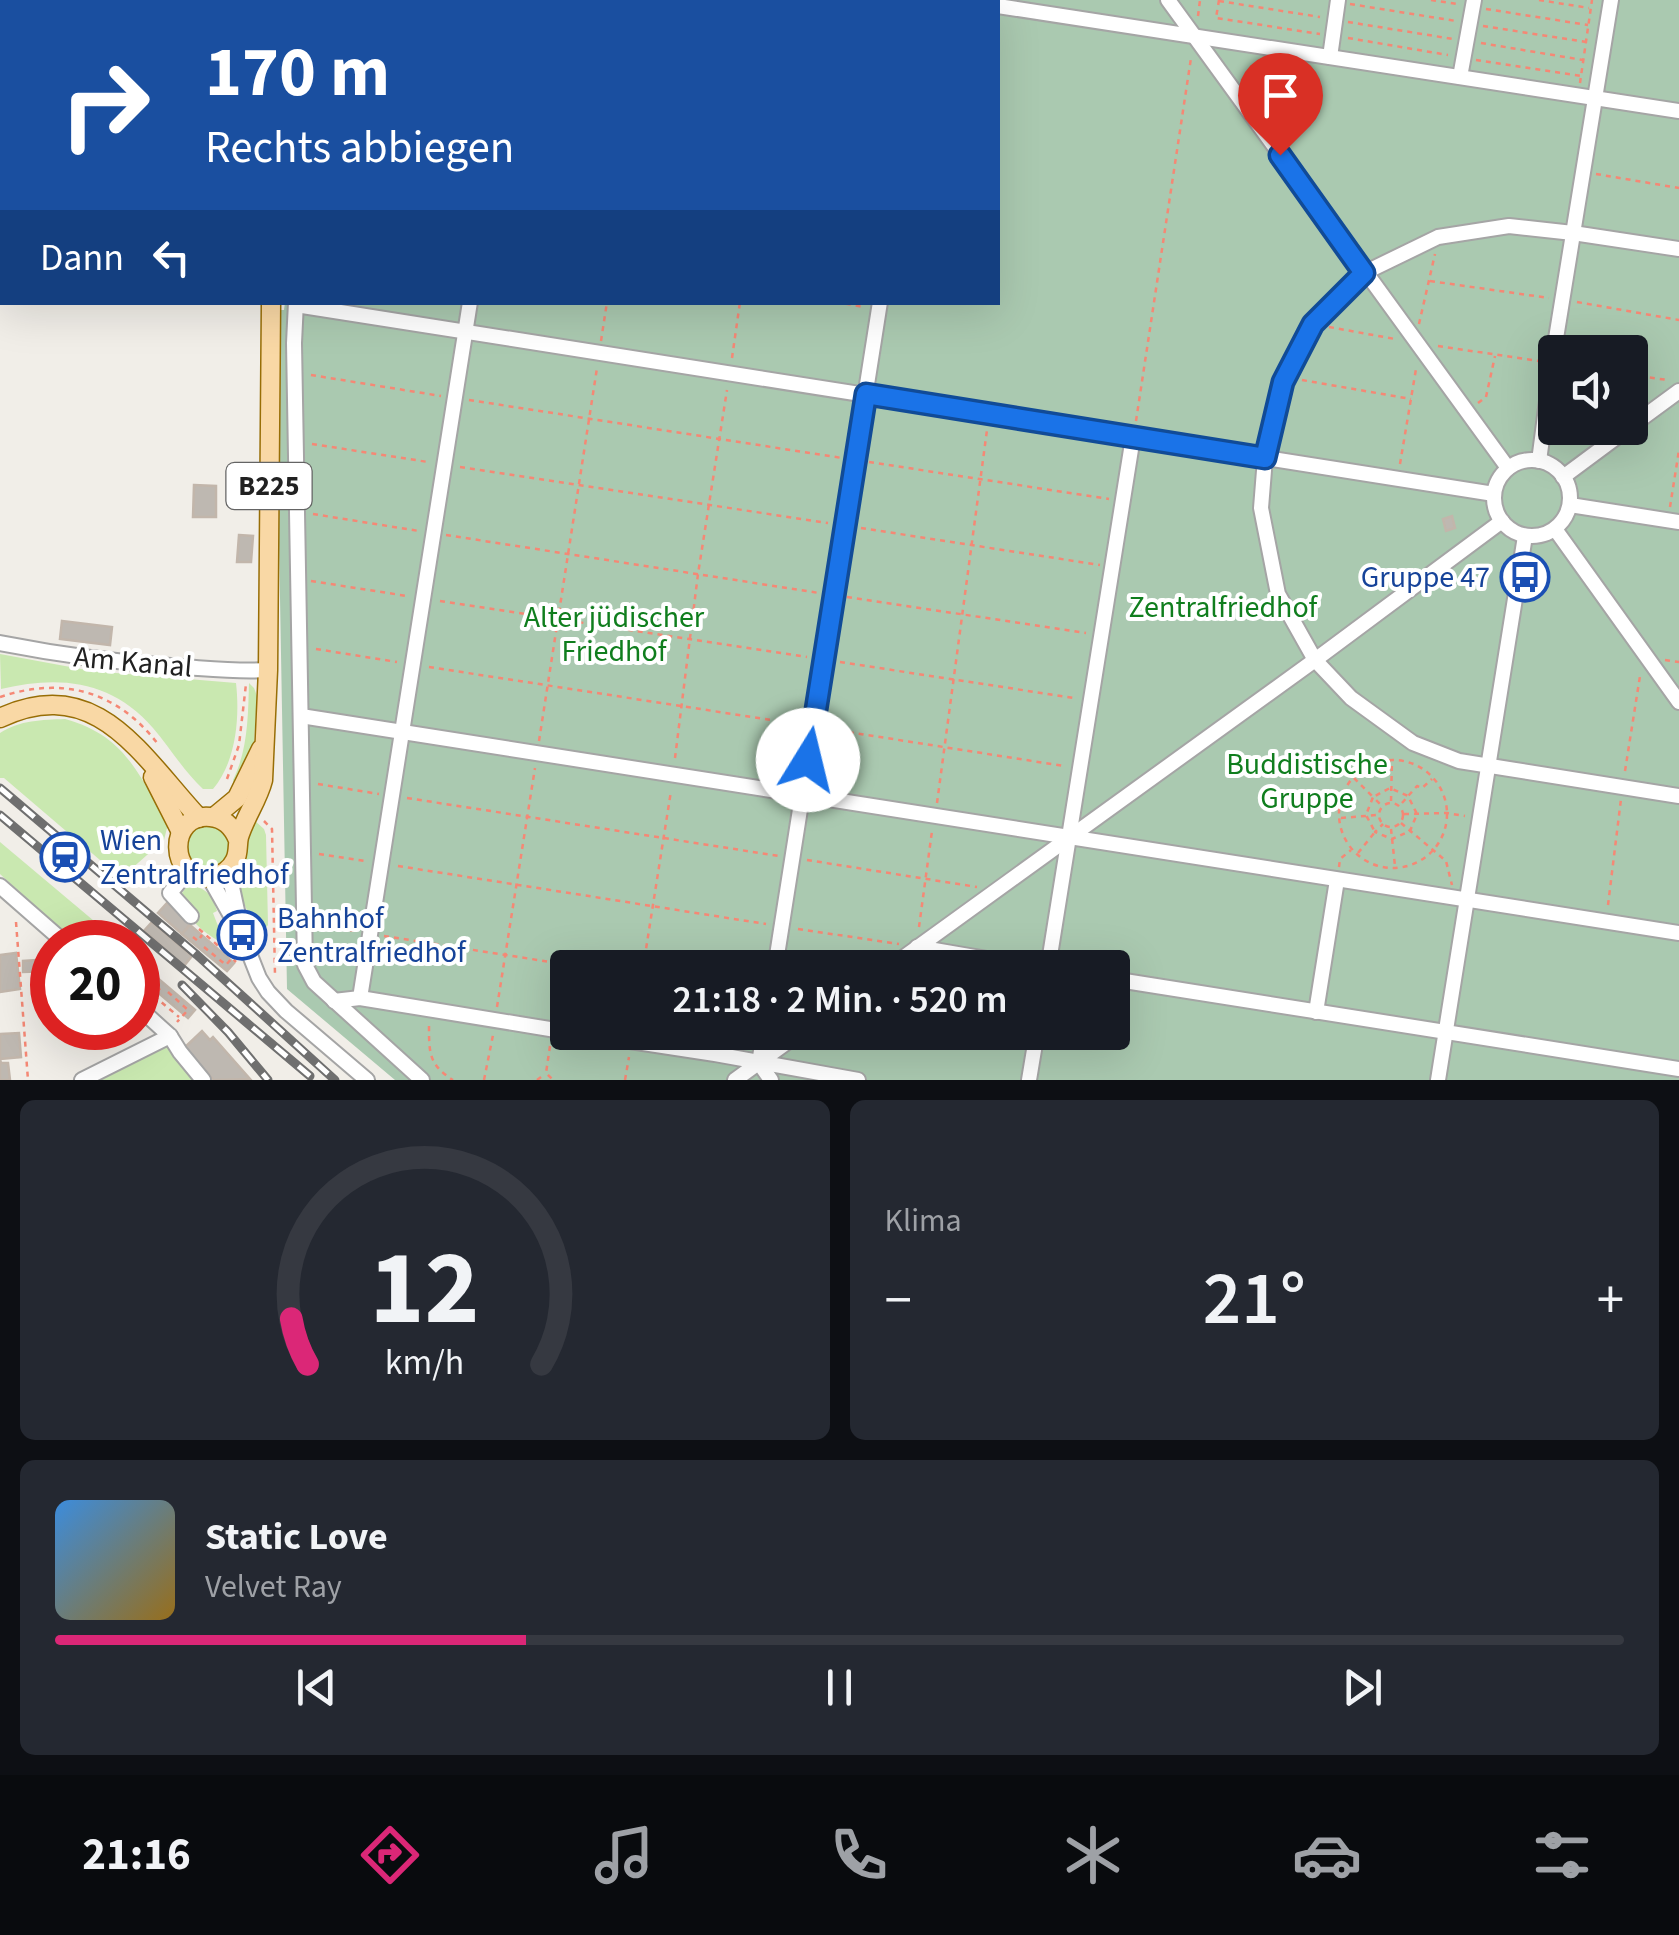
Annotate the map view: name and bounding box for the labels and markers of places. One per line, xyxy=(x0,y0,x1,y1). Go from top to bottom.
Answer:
pin xyxy=(1238,53,1323,156)
bus stop icon: Gruppe 47 xyxy=(1499,551,1551,603)
place label: Gruppe 47 xyxy=(1361,556,1490,599)
place label: Wien Zentralfriedhof xyxy=(100,819,290,896)
station icon: Wien Zentralfriedhof xyxy=(39,831,91,883)
place label: Bahnhof Zentralfriedhof xyxy=(277,897,467,974)
bus stop icon: Bahnhof Zentralfriedhof xyxy=(216,909,268,961)

